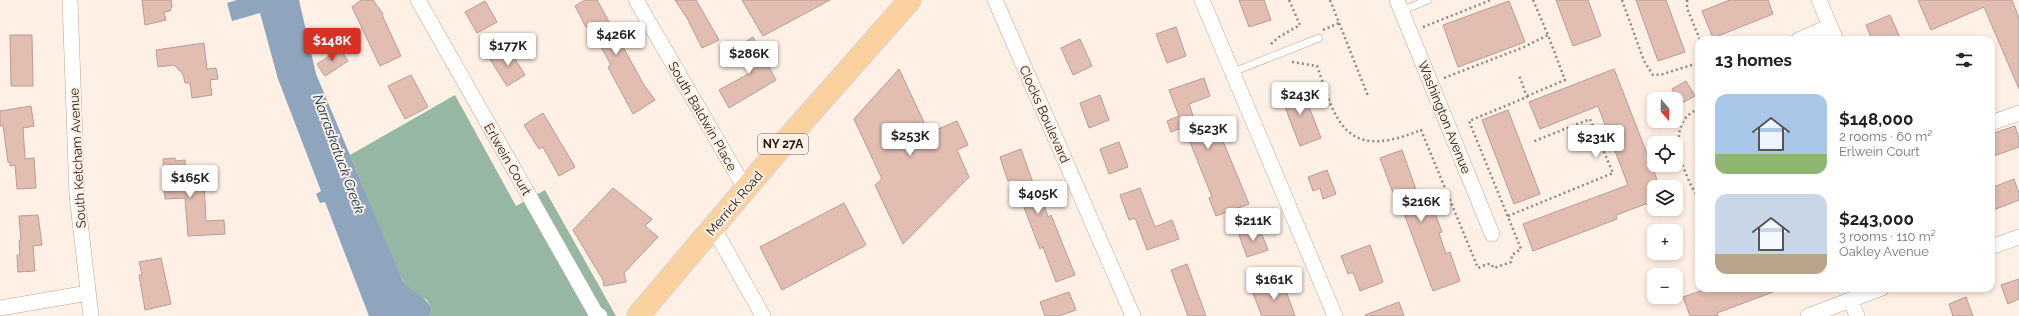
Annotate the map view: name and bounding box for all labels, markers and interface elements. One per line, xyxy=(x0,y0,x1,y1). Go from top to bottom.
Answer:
pin: $426K xyxy=(588,22,644,56)
text: $426K xyxy=(596,27,636,42)
pin: $148K xyxy=(304,28,360,62)
text: $148K xyxy=(313,33,351,48)
pin: $177K xyxy=(480,33,536,67)
text: $177K xyxy=(489,38,527,53)
pin: $286K xyxy=(721,41,777,75)
text: $286K xyxy=(729,46,769,61)
icon: filters xyxy=(1953,49,1975,71)
text: 13 homes xyxy=(1715,50,1792,70)
street label: South Baldwin Place xyxy=(665,59,740,174)
street label: Washington Avenue xyxy=(1415,59,1474,176)
street label: Clocks Boulevard xyxy=(1016,63,1073,165)
pin: $243K xyxy=(1272,82,1328,116)
street label: South Ketcham Avenue xyxy=(66,87,89,229)
text: $243K xyxy=(1281,87,1319,102)
water label: Narraskatuck Creek xyxy=(310,92,368,216)
north arrow xyxy=(1647,92,1683,128)
map controls xyxy=(1647,92,1683,304)
text: $148,000 xyxy=(1839,109,1913,129)
icon: home xyxy=(1747,110,1795,158)
pin: $523K xyxy=(1180,116,1236,150)
street label: Erlwein Court xyxy=(481,121,535,199)
text: $523K xyxy=(1189,121,1227,136)
pin: $253K xyxy=(882,123,938,157)
pin: $231K xyxy=(1568,125,1624,159)
text: $253K xyxy=(891,128,929,143)
text: 2 rooms · 60 m² xyxy=(1839,129,1932,144)
text: $231K xyxy=(1577,130,1615,145)
road number: NY 27A xyxy=(758,134,808,154)
button: locate xyxy=(1647,136,1683,172)
text: Erlwein Court xyxy=(1839,144,1920,159)
pin: $165K xyxy=(162,165,218,199)
street label: Merrick Road xyxy=(703,168,766,239)
text: $165K xyxy=(171,170,209,185)
button: layers xyxy=(1647,180,1683,216)
pin: $405K xyxy=(1010,181,1066,215)
text: $405K xyxy=(1018,186,1058,201)
pin: $216K xyxy=(1393,189,1449,223)
text: $216K xyxy=(1402,194,1440,209)
pin: $211K xyxy=(1225,208,1281,242)
text: $243,000 xyxy=(1839,209,1914,229)
icon: home xyxy=(1747,210,1795,258)
text: $211K xyxy=(1234,213,1272,228)
button: + xyxy=(1647,224,1683,260)
text: 3 rooms · 110 m² xyxy=(1839,229,1936,244)
text: Oakley Avenue xyxy=(1839,244,1929,259)
pin: $161K xyxy=(1246,267,1302,301)
button: − xyxy=(1647,268,1683,304)
text: $161K xyxy=(1255,272,1293,287)

